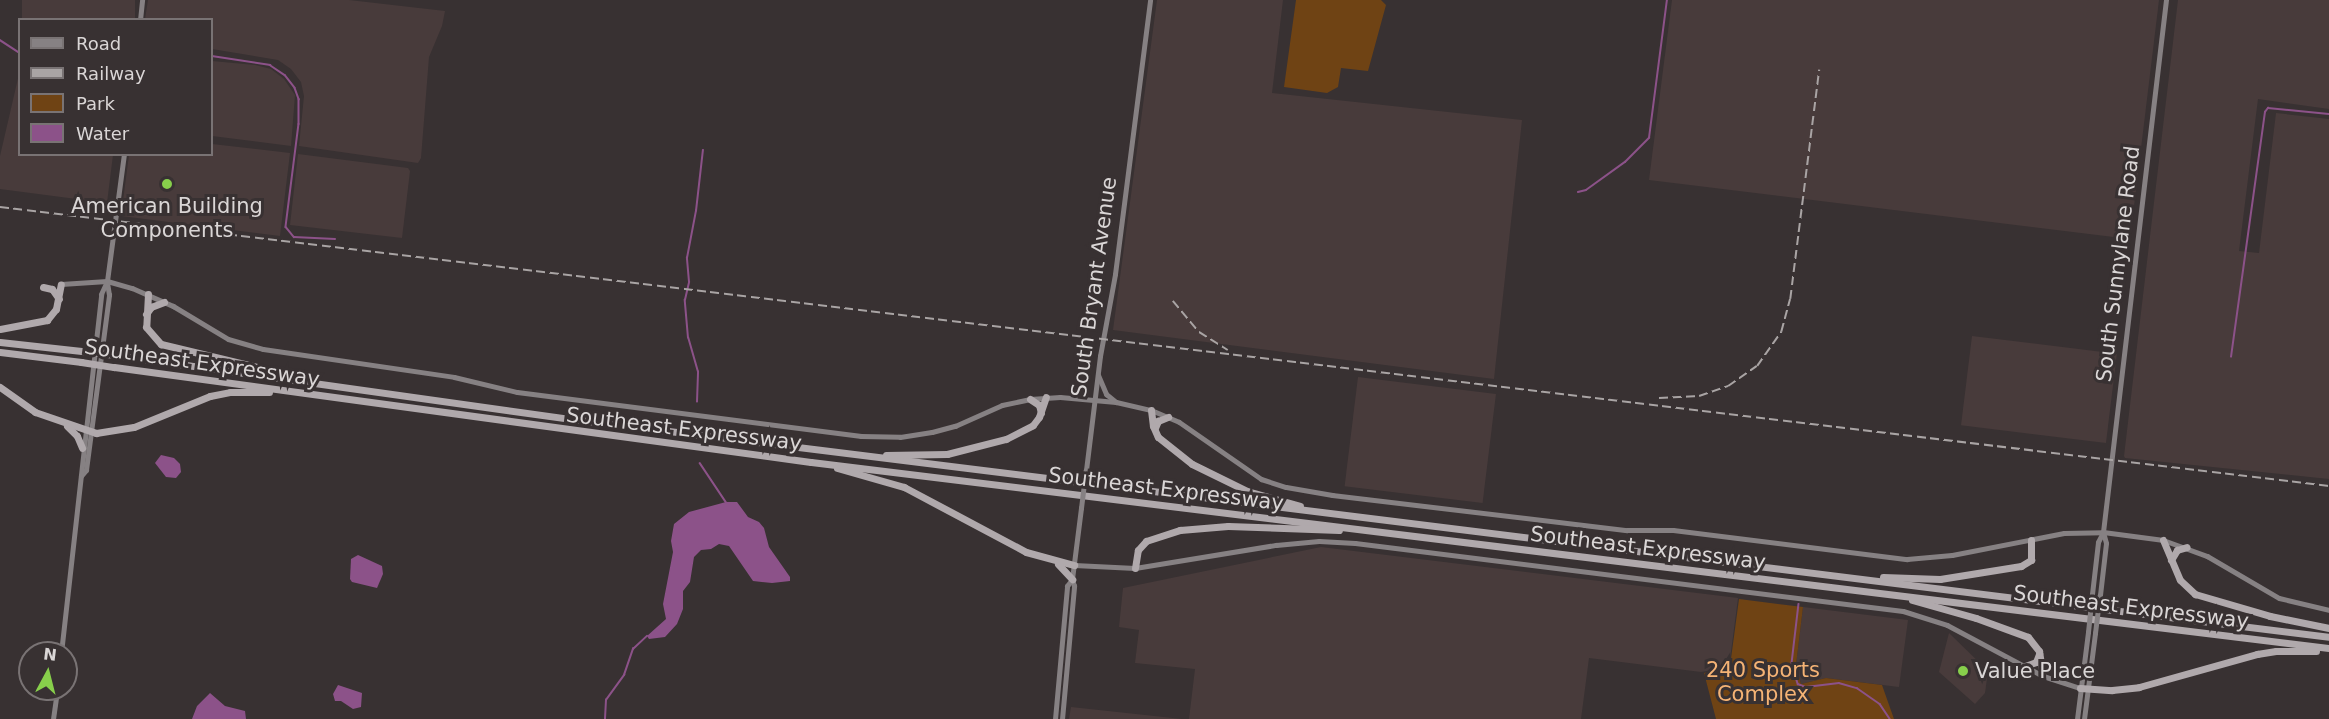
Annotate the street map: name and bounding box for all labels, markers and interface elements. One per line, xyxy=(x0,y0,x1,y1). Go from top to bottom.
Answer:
legend xyxy=(18,18,213,156)
text: Road xyxy=(76,33,121,54)
text: Railway xyxy=(76,63,146,84)
text: Park xyxy=(76,93,115,114)
text: Water xyxy=(76,123,129,144)
street label: South Sunnylane Road xyxy=(2091,145,2145,383)
street label: South Bryant Avenue xyxy=(1066,175,1122,399)
marker: American Building Components xyxy=(160,177,174,191)
place label: American Building Components xyxy=(71,193,263,243)
street label: Southeast Expressway xyxy=(83,334,321,392)
street label: Southeast Expressway xyxy=(565,402,803,456)
street label: Southeast Expressway xyxy=(1047,462,1285,516)
street label: Southeast Expressway xyxy=(1529,521,1767,575)
street label: Southeast Expressway xyxy=(2012,580,2250,634)
north arrow xyxy=(18,641,78,701)
text: N xyxy=(42,644,58,665)
park label: 240 Sports Complex xyxy=(1706,657,1820,707)
place label: Value Place xyxy=(1975,658,2095,684)
marker: Value Place xyxy=(1956,664,1970,678)

